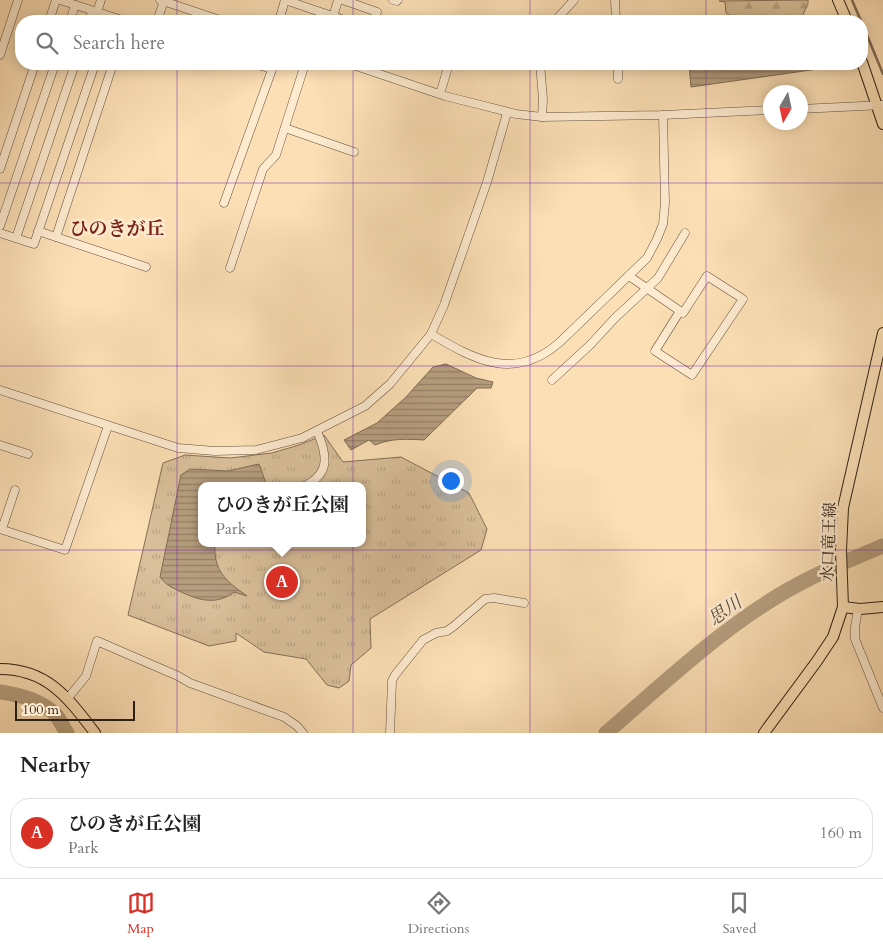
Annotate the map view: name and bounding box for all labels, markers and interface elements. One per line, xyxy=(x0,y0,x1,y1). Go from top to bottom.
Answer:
search box xyxy=(15,15,868,70)
icon: search xyxy=(33,29,61,57)
text: Search here xyxy=(73,30,165,56)
north arrow xyxy=(763,85,808,130)
district label: ひのきが丘 xyxy=(69,216,165,242)
your location xyxy=(438,468,464,494)
popup xyxy=(198,482,366,547)
text: ひのきが丘公園 xyxy=(215,492,349,518)
street label: 水口竜王線 xyxy=(817,502,841,582)
text: Park xyxy=(215,518,246,540)
pin: A xyxy=(266,563,298,601)
water label: 思川 xyxy=(703,589,749,632)
scale bar xyxy=(15,698,135,721)
text: 100 m xyxy=(22,700,59,719)
text: Nearby xyxy=(20,751,91,780)
text: ひのきが丘公園 xyxy=(68,811,201,837)
text: A xyxy=(31,822,43,844)
text: 160 m xyxy=(820,822,862,844)
text: Park xyxy=(68,837,99,859)
tab: Map xyxy=(127,889,155,938)
tab: Directions xyxy=(408,889,469,938)
tab: Saved xyxy=(722,889,756,938)

